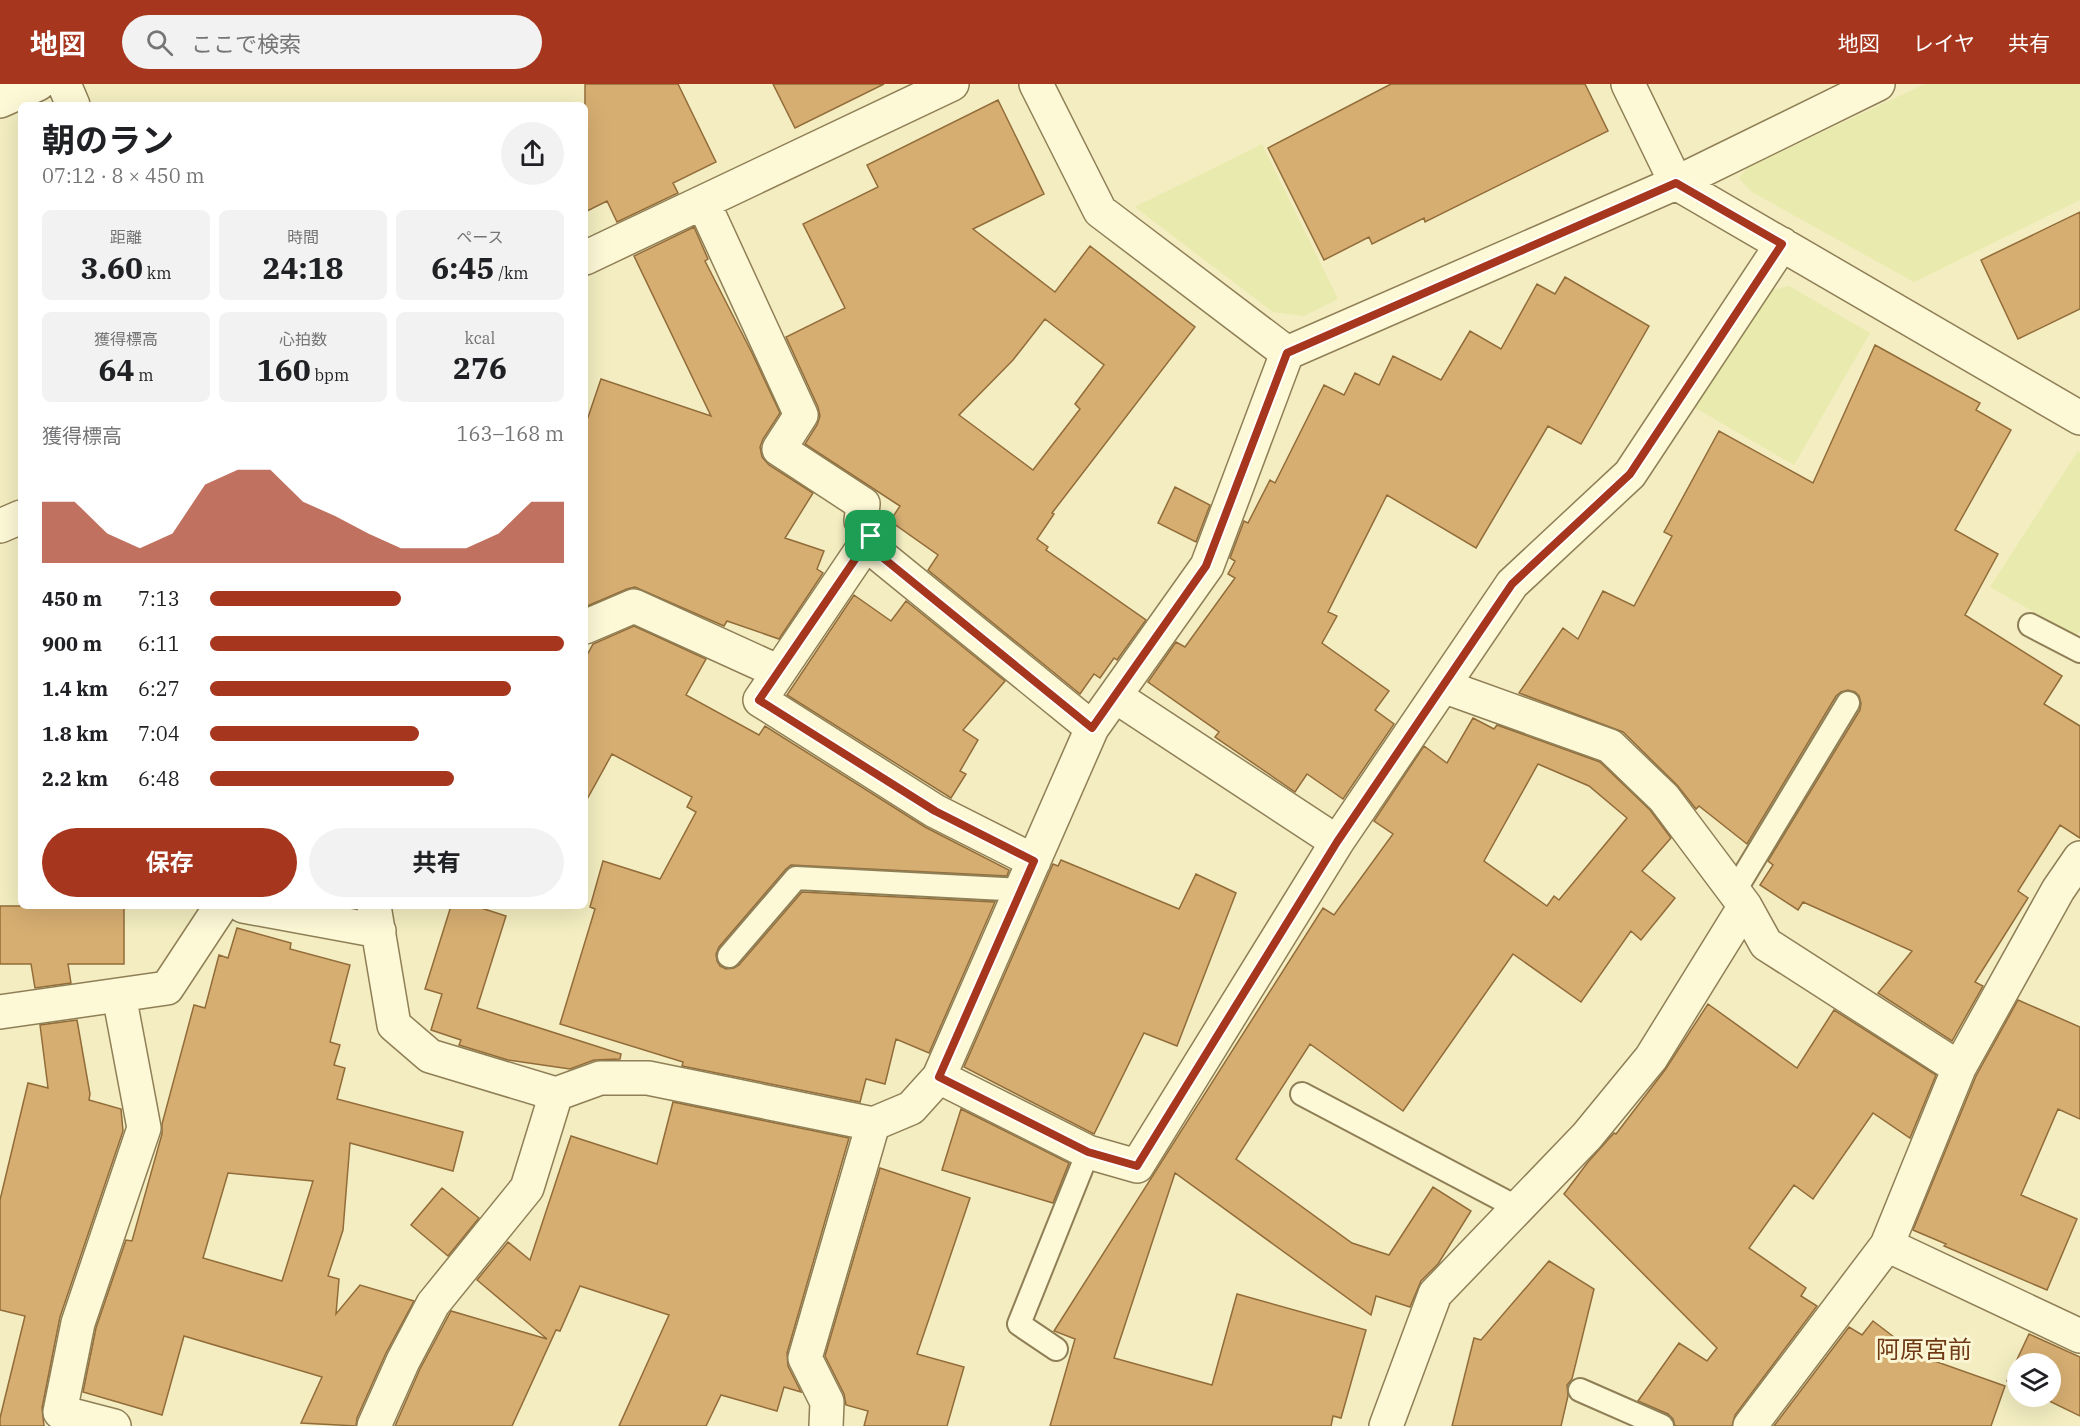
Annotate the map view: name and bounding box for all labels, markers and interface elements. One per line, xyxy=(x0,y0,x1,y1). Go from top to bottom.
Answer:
search box xyxy=(122,15,542,69)
text: 地図 xyxy=(30,25,86,62)
icon: search xyxy=(143,26,176,59)
text: ここで検索 xyxy=(191,29,301,58)
text: 地図 xyxy=(1838,29,1880,57)
text: レイヤ xyxy=(1913,29,1975,57)
text: 共有 xyxy=(2008,29,2050,57)
text: 朝のラン xyxy=(42,118,174,161)
button: share xyxy=(501,122,564,185)
text: 07:12 · 8 × 450 m xyxy=(42,162,205,189)
text: 距離 xyxy=(110,227,142,247)
text: 時間 xyxy=(287,227,319,247)
text: ペース xyxy=(456,227,504,247)
text: 3.60 xyxy=(81,248,143,287)
text: 24:18 xyxy=(262,248,344,287)
text: 6:45 xyxy=(431,248,494,287)
text: km xyxy=(143,263,171,283)
text: /km xyxy=(494,263,529,283)
text: kcal xyxy=(465,328,495,348)
text: 獲得標高 xyxy=(94,329,158,349)
text: 心拍数 xyxy=(279,329,327,349)
text: 276 xyxy=(453,348,507,387)
text: 64 xyxy=(99,350,135,389)
text: 160 xyxy=(257,350,311,389)
text: m xyxy=(135,365,153,385)
text: bpm xyxy=(311,365,349,385)
text: 163–168 m xyxy=(457,420,564,447)
text: 獲得標高 xyxy=(42,422,122,449)
pin xyxy=(845,510,896,561)
icon: arrive xyxy=(854,519,887,552)
text: 450 m xyxy=(42,585,102,612)
text: 7:13 xyxy=(138,585,180,612)
text: 900 m xyxy=(42,630,102,657)
text: 6:11 xyxy=(138,630,180,657)
text: 1.4 km xyxy=(42,675,108,702)
text: 6:27 xyxy=(138,675,180,702)
text: 1.8 km xyxy=(42,720,108,747)
text: 7:04 xyxy=(138,720,180,747)
text: 2.2 km xyxy=(42,765,108,792)
text: 6:48 xyxy=(138,765,180,792)
button: 保存 xyxy=(42,828,297,897)
button: 共有 xyxy=(309,828,564,897)
district label: 阿原宮前 xyxy=(1876,1333,1972,1365)
map controls xyxy=(2007,1353,2061,1407)
button: layers xyxy=(2007,1353,2061,1407)

